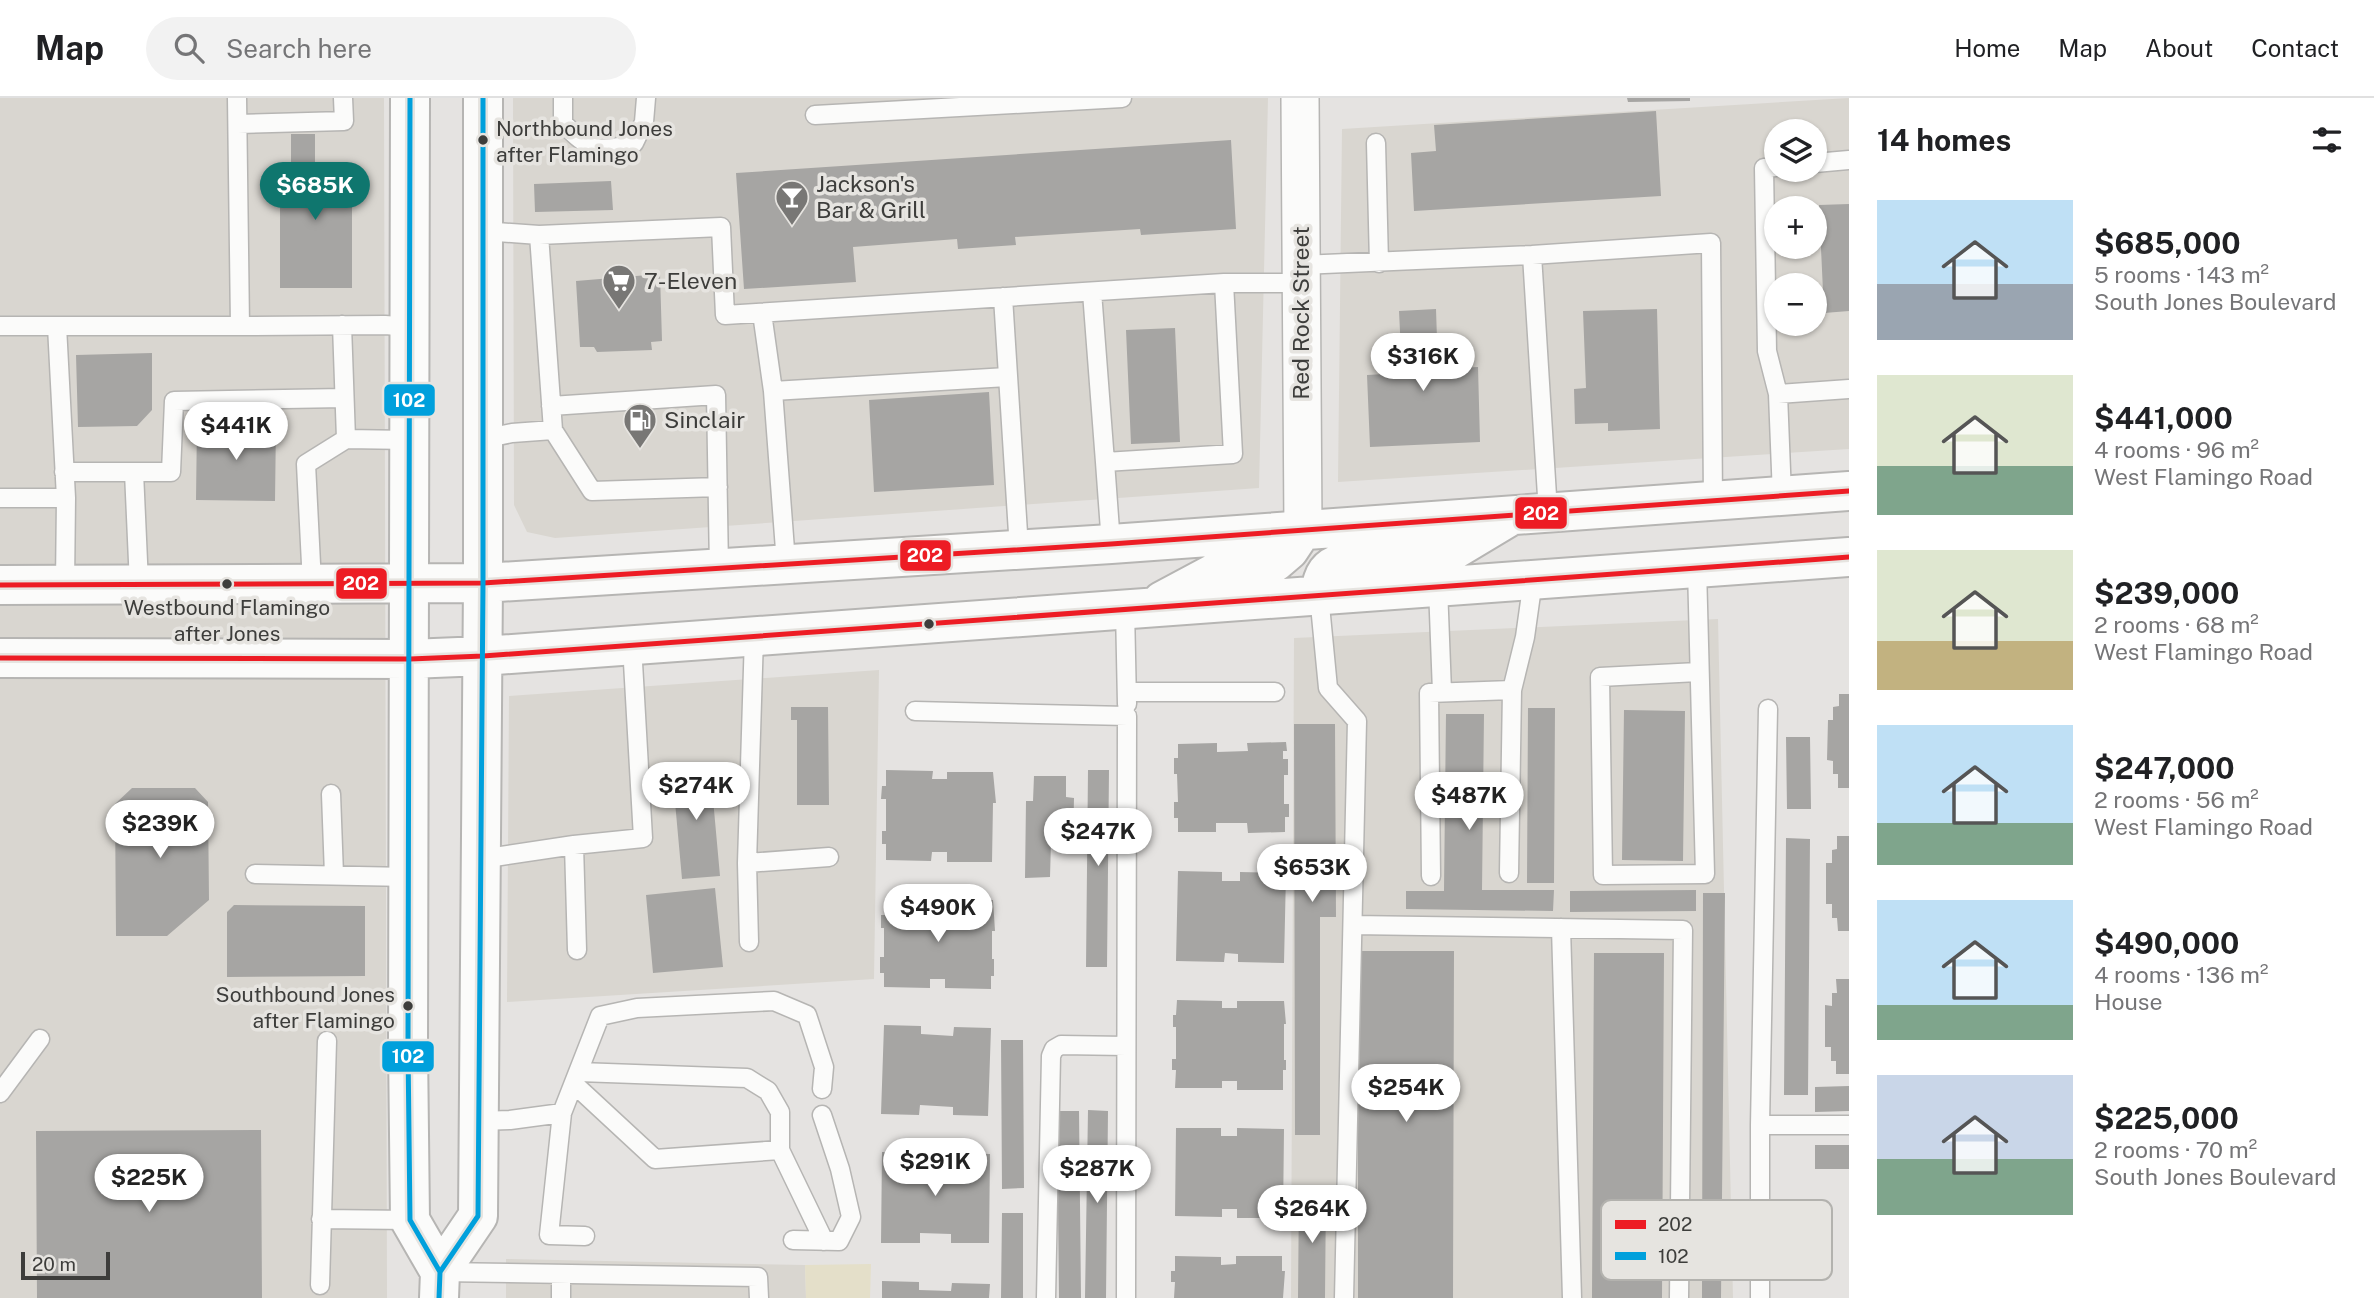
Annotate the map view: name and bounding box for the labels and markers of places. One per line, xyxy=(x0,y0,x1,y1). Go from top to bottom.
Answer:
place label: Northbound Jones after Flamingo xyxy=(496,116,673,167)
marker: Northbound Jones after Flamingo xyxy=(476,133,490,147)
pin: $685K xyxy=(266,162,364,222)
place label: Jackson's Bar & Grill xyxy=(816,170,926,223)
bar icon: Jackson's Bar & Grill xyxy=(773,178,811,227)
supermarket icon: 7-Eleven xyxy=(600,262,638,311)
place label: 7-Eleven xyxy=(644,267,737,294)
pin: $316K xyxy=(1374,334,1472,393)
fuel station icon: Sinclair xyxy=(621,401,659,450)
pin: $441K xyxy=(187,402,285,462)
place label: Sinclair xyxy=(664,406,745,433)
marker: Westbound Flamingo after Jones xyxy=(220,577,234,591)
place label: Westbound Flamingo after Jones xyxy=(124,595,330,646)
unlabelled marker xyxy=(922,617,936,631)
pin: $274K xyxy=(647,762,745,822)
pin: $487K xyxy=(1420,772,1518,832)
pin: $239K xyxy=(111,800,209,860)
pin: $247K xyxy=(1049,808,1147,868)
pin: $653K xyxy=(1263,844,1361,904)
pin: $490K xyxy=(889,884,987,944)
place label: Southbound Jones after Flamingo xyxy=(216,982,395,1033)
marker: Southbound Jones after Flamingo xyxy=(401,999,415,1013)
pin: $254K xyxy=(1357,1065,1455,1124)
pin: $291K xyxy=(886,1138,984,1198)
pin: $287K xyxy=(1048,1146,1146,1205)
pin: $225K xyxy=(100,1154,198,1214)
pin: $264K xyxy=(1263,1186,1361,1245)

